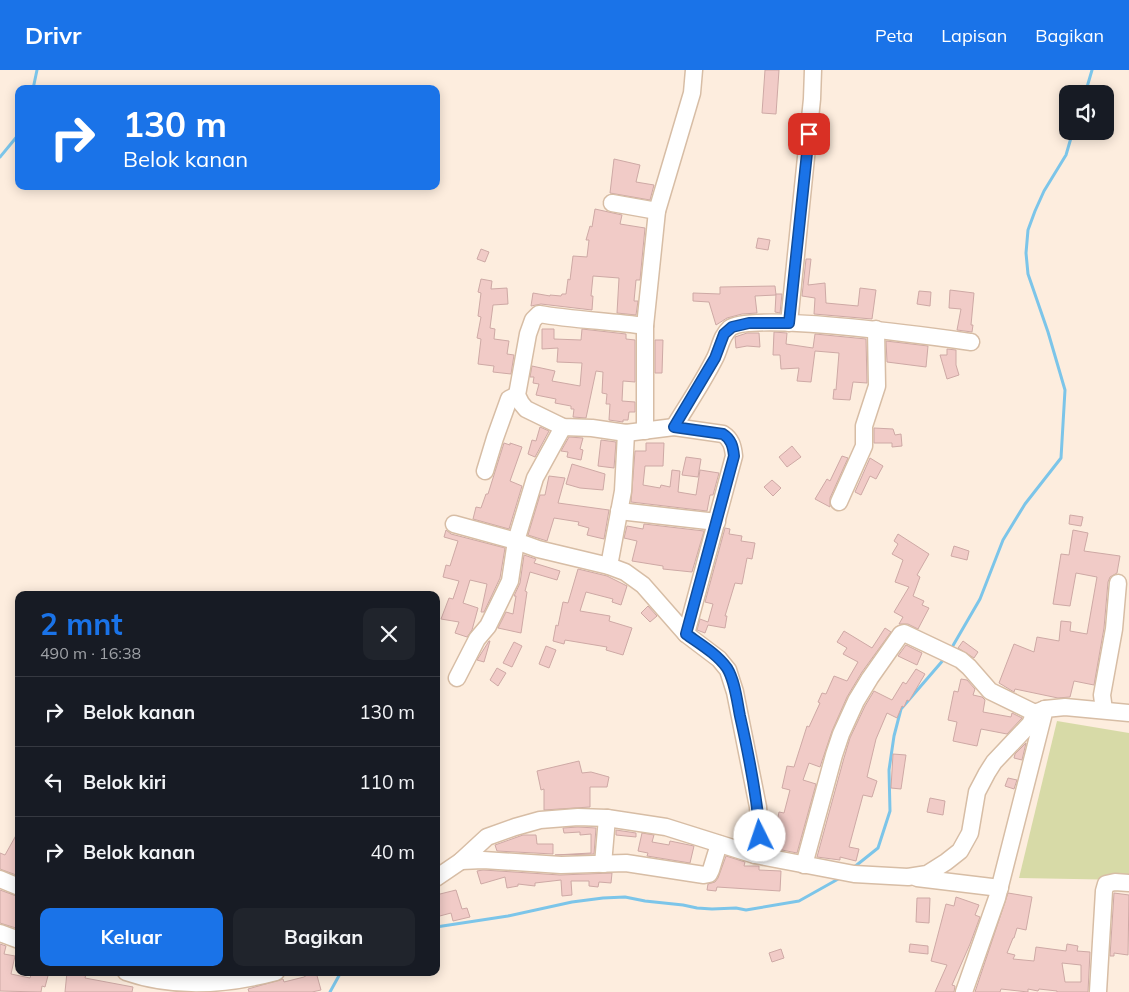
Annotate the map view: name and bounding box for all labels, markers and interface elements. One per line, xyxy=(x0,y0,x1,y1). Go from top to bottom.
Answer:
text: Drivr xyxy=(25,20,81,50)
text: Peta xyxy=(875,24,913,47)
text: Lapisan xyxy=(941,24,1007,47)
text: Bagikan xyxy=(1035,24,1104,47)
map controls xyxy=(1059,85,1114,140)
button: sound xyxy=(1059,85,1114,140)
text: 130 m xyxy=(123,102,227,146)
icon: right xyxy=(40,105,105,170)
pin xyxy=(788,113,830,155)
icon: arrive xyxy=(795,120,823,148)
text: Belok kanan xyxy=(123,145,248,173)
text: 2 mnt xyxy=(40,605,123,643)
button: close xyxy=(363,608,415,660)
text: 490 m · 16:38 xyxy=(40,643,141,663)
icon: right xyxy=(40,698,68,726)
text: Belok kanan xyxy=(83,700,195,724)
text: 130 m xyxy=(359,700,415,724)
icon: left xyxy=(40,768,68,796)
text: Belok kiri xyxy=(83,770,166,794)
text: 110 m xyxy=(359,770,415,794)
position arrow xyxy=(733,809,785,861)
icon: right xyxy=(40,838,68,866)
text: Belok kanan xyxy=(83,840,195,864)
text: 40 m xyxy=(371,840,415,864)
button: Keluar xyxy=(40,908,223,966)
button: Bagikan xyxy=(233,908,415,966)

